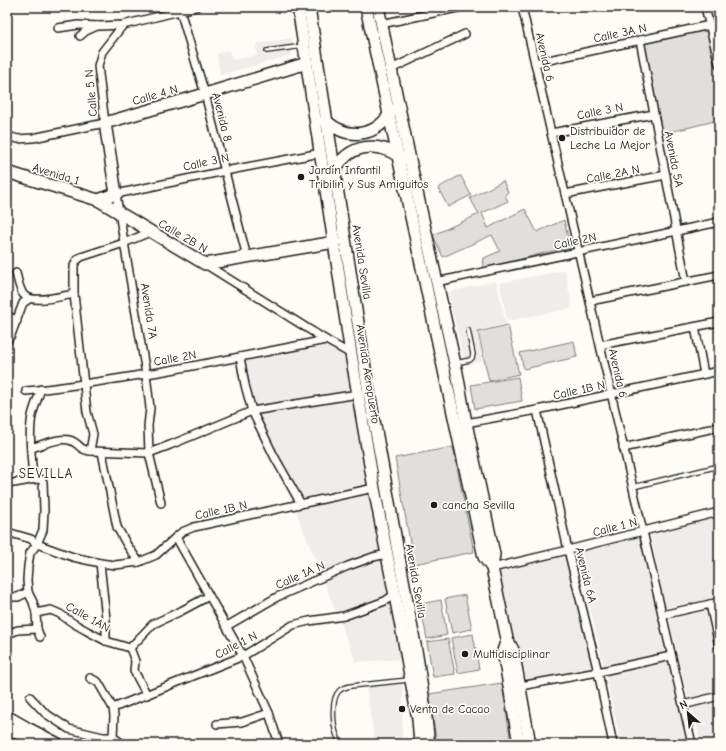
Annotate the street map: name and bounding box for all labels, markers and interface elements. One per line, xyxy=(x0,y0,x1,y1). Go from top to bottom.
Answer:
street label: Calle 3A N xyxy=(592,21,648,45)
street label: Avenida 6 xyxy=(533,31,557,83)
street label: Calle 5 N xyxy=(82,69,100,117)
street label: Calle 4 N xyxy=(131,82,179,108)
street label: Avenida 8 xyxy=(209,91,235,143)
street label: Calle 3 N xyxy=(576,100,624,122)
place label: Distribuidor de Leche La Mejor xyxy=(570,124,650,152)
street label: Avenida 5A xyxy=(662,130,686,188)
marker: Distribuidor de Leche La Mejor xyxy=(557,133,567,143)
street label: Calle 3 N xyxy=(182,150,230,174)
street label: Avenida 1 xyxy=(31,160,81,188)
street label: Calle 2A N xyxy=(585,162,641,186)
place label: Jardín Infantil Tribilin y Sus Amiguitos xyxy=(309,163,428,191)
marker: Jardín Infantil Tribilin y Sus Amiguitos xyxy=(296,172,306,182)
street label: Calle 2B N xyxy=(156,216,210,256)
street label: Avenida Sevilla xyxy=(349,224,375,300)
street label: Calle 2N xyxy=(553,230,597,252)
street label: Avenida 7A xyxy=(138,282,160,340)
street label: Avenida Aeropuerto xyxy=(353,323,383,425)
street label: Calle 2N xyxy=(153,347,197,369)
street label: Avenida 6 xyxy=(606,347,630,399)
street label: Calle 1B N xyxy=(552,378,606,402)
district label: SEVILLA xyxy=(19,466,73,481)
street label: Calle 1B N xyxy=(194,498,248,522)
place label: cancha Sevilla xyxy=(442,498,515,512)
marker: cancha Sevilla xyxy=(429,500,439,510)
street label: Calle 1 N xyxy=(591,515,639,539)
street label: Avenida Sevilla xyxy=(403,543,429,619)
street label: Avenida 6A xyxy=(572,546,600,604)
street label: Calle 1A N xyxy=(273,558,327,592)
street label: Calle 1AN xyxy=(63,599,113,635)
street label: Calle 1 N xyxy=(213,628,259,662)
place label: Multidisciplinar xyxy=(473,647,550,661)
marker: Multidisciplinar xyxy=(460,649,470,659)
north arrow xyxy=(668,693,708,733)
text: N xyxy=(677,697,690,712)
place label: Venta de Cacao xyxy=(410,702,490,716)
marker: Venta de Cacao xyxy=(397,704,407,714)

